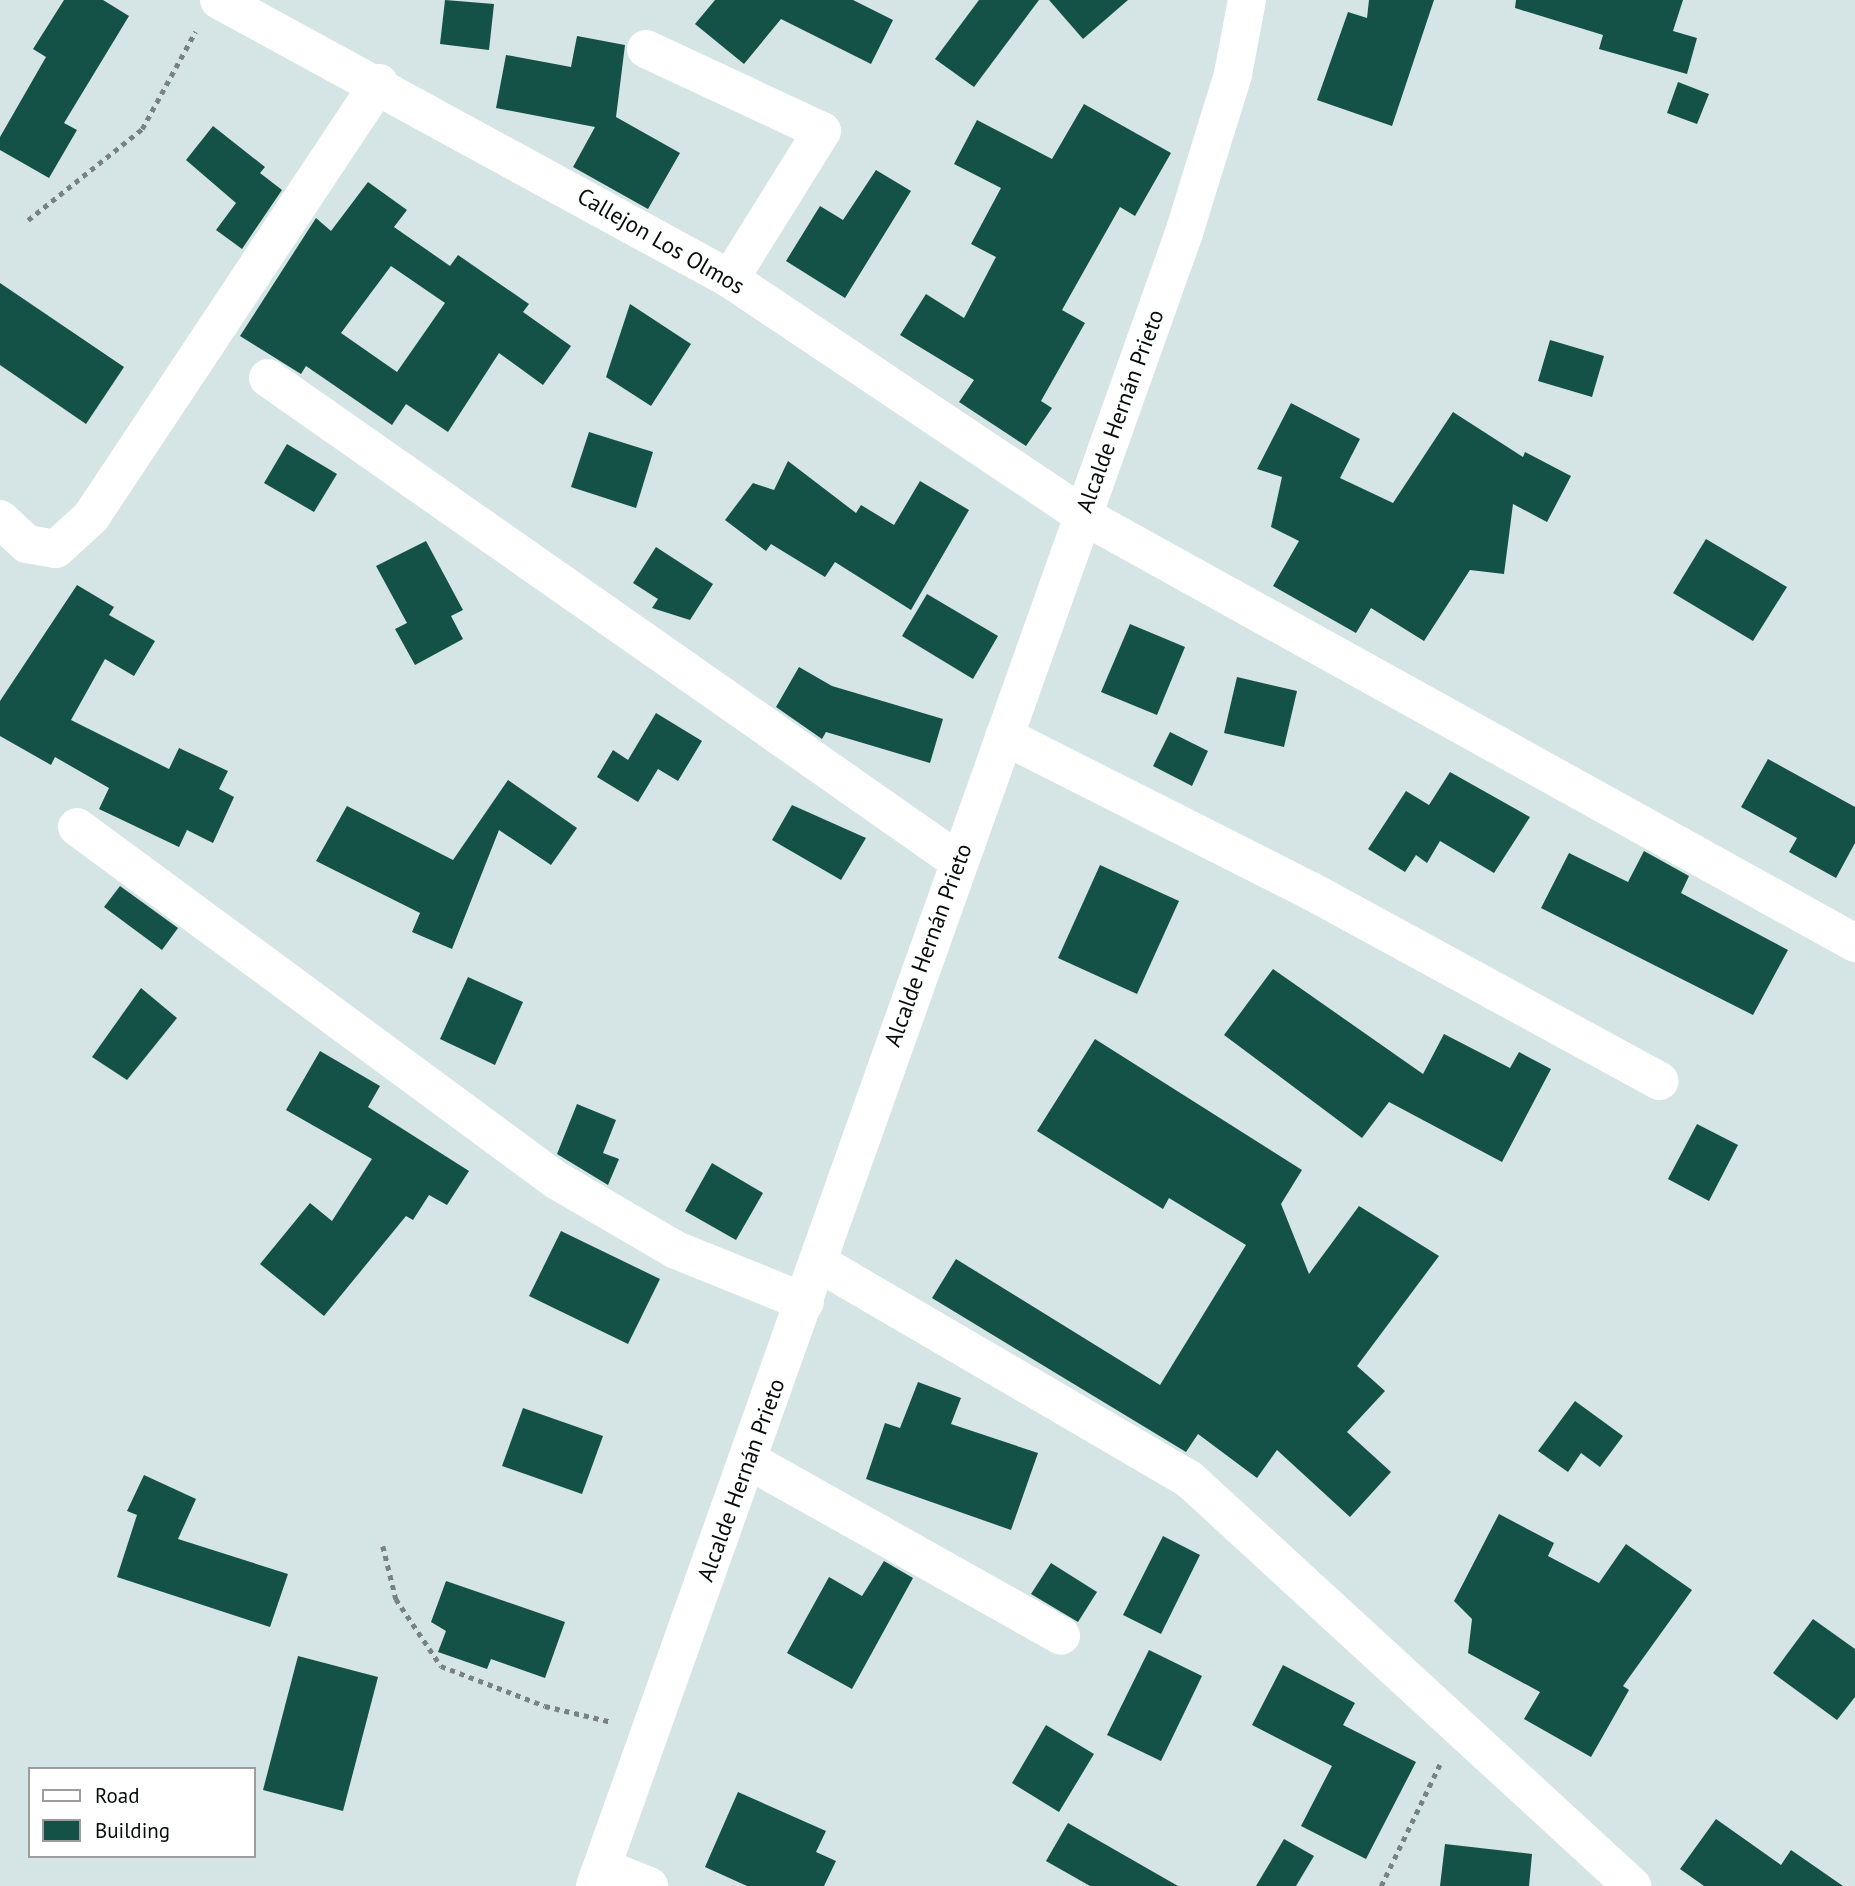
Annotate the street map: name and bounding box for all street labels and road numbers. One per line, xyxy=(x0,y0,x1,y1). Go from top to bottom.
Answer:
street label: Callejon Los Olmos xyxy=(573,182,749,300)
street label: Alcalde Hernán Prieto xyxy=(1070,306,1170,516)
street label: Alcalde Hernán Prieto xyxy=(878,840,978,1050)
street label: Alcalde Hernán Prieto xyxy=(691,1375,791,1585)

